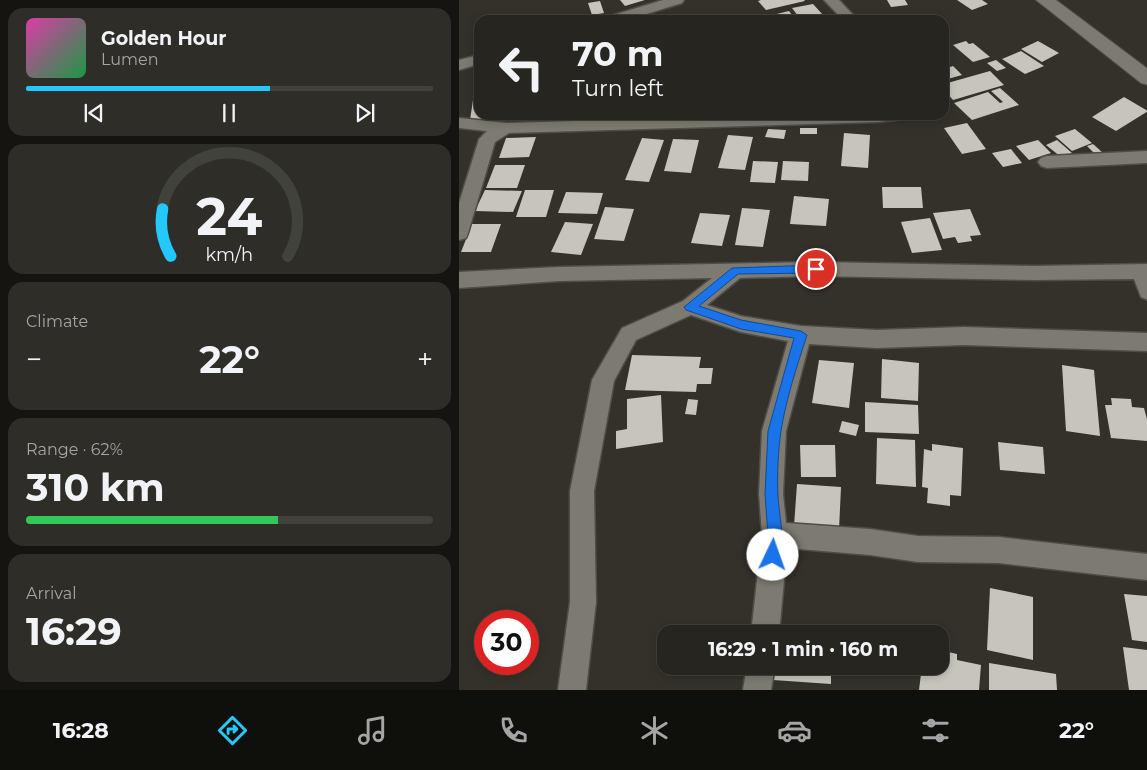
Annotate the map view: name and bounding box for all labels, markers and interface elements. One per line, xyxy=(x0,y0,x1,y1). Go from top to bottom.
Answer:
text: Golden Hour xyxy=(101,27,227,50)
text: 70 m xyxy=(572,32,663,75)
icon: left xyxy=(489,35,554,100)
text: Lumen xyxy=(101,50,159,69)
text: Turn left xyxy=(572,75,664,102)
icon: previous xyxy=(80,99,108,127)
icon: pause xyxy=(215,99,243,127)
icon: next xyxy=(351,99,379,127)
text: 24 xyxy=(197,185,263,248)
text: km/h xyxy=(206,244,253,265)
pin xyxy=(795,248,837,290)
icon: arrive xyxy=(802,255,830,283)
text: Climate xyxy=(26,312,88,331)
text: 22° xyxy=(199,336,260,383)
text: − xyxy=(26,342,42,376)
text: + xyxy=(417,342,433,376)
text: Range · 62% xyxy=(26,440,123,459)
text: 310 km xyxy=(26,464,165,511)
position arrow xyxy=(746,528,798,580)
text: Arrival xyxy=(26,584,76,603)
text: 16:29 xyxy=(26,608,122,655)
speed limit sign: 30 xyxy=(474,610,539,675)
text: 16:29 · 1 min · 160 m xyxy=(708,638,898,661)
icon: directions xyxy=(215,713,250,748)
icon: music xyxy=(355,713,390,748)
icon: phone xyxy=(496,713,531,748)
icon: climate xyxy=(637,713,672,748)
icon: car xyxy=(777,713,812,748)
icon: filters xyxy=(918,713,953,748)
text: 16:28 xyxy=(53,717,109,744)
text: 22° xyxy=(1059,717,1094,744)

